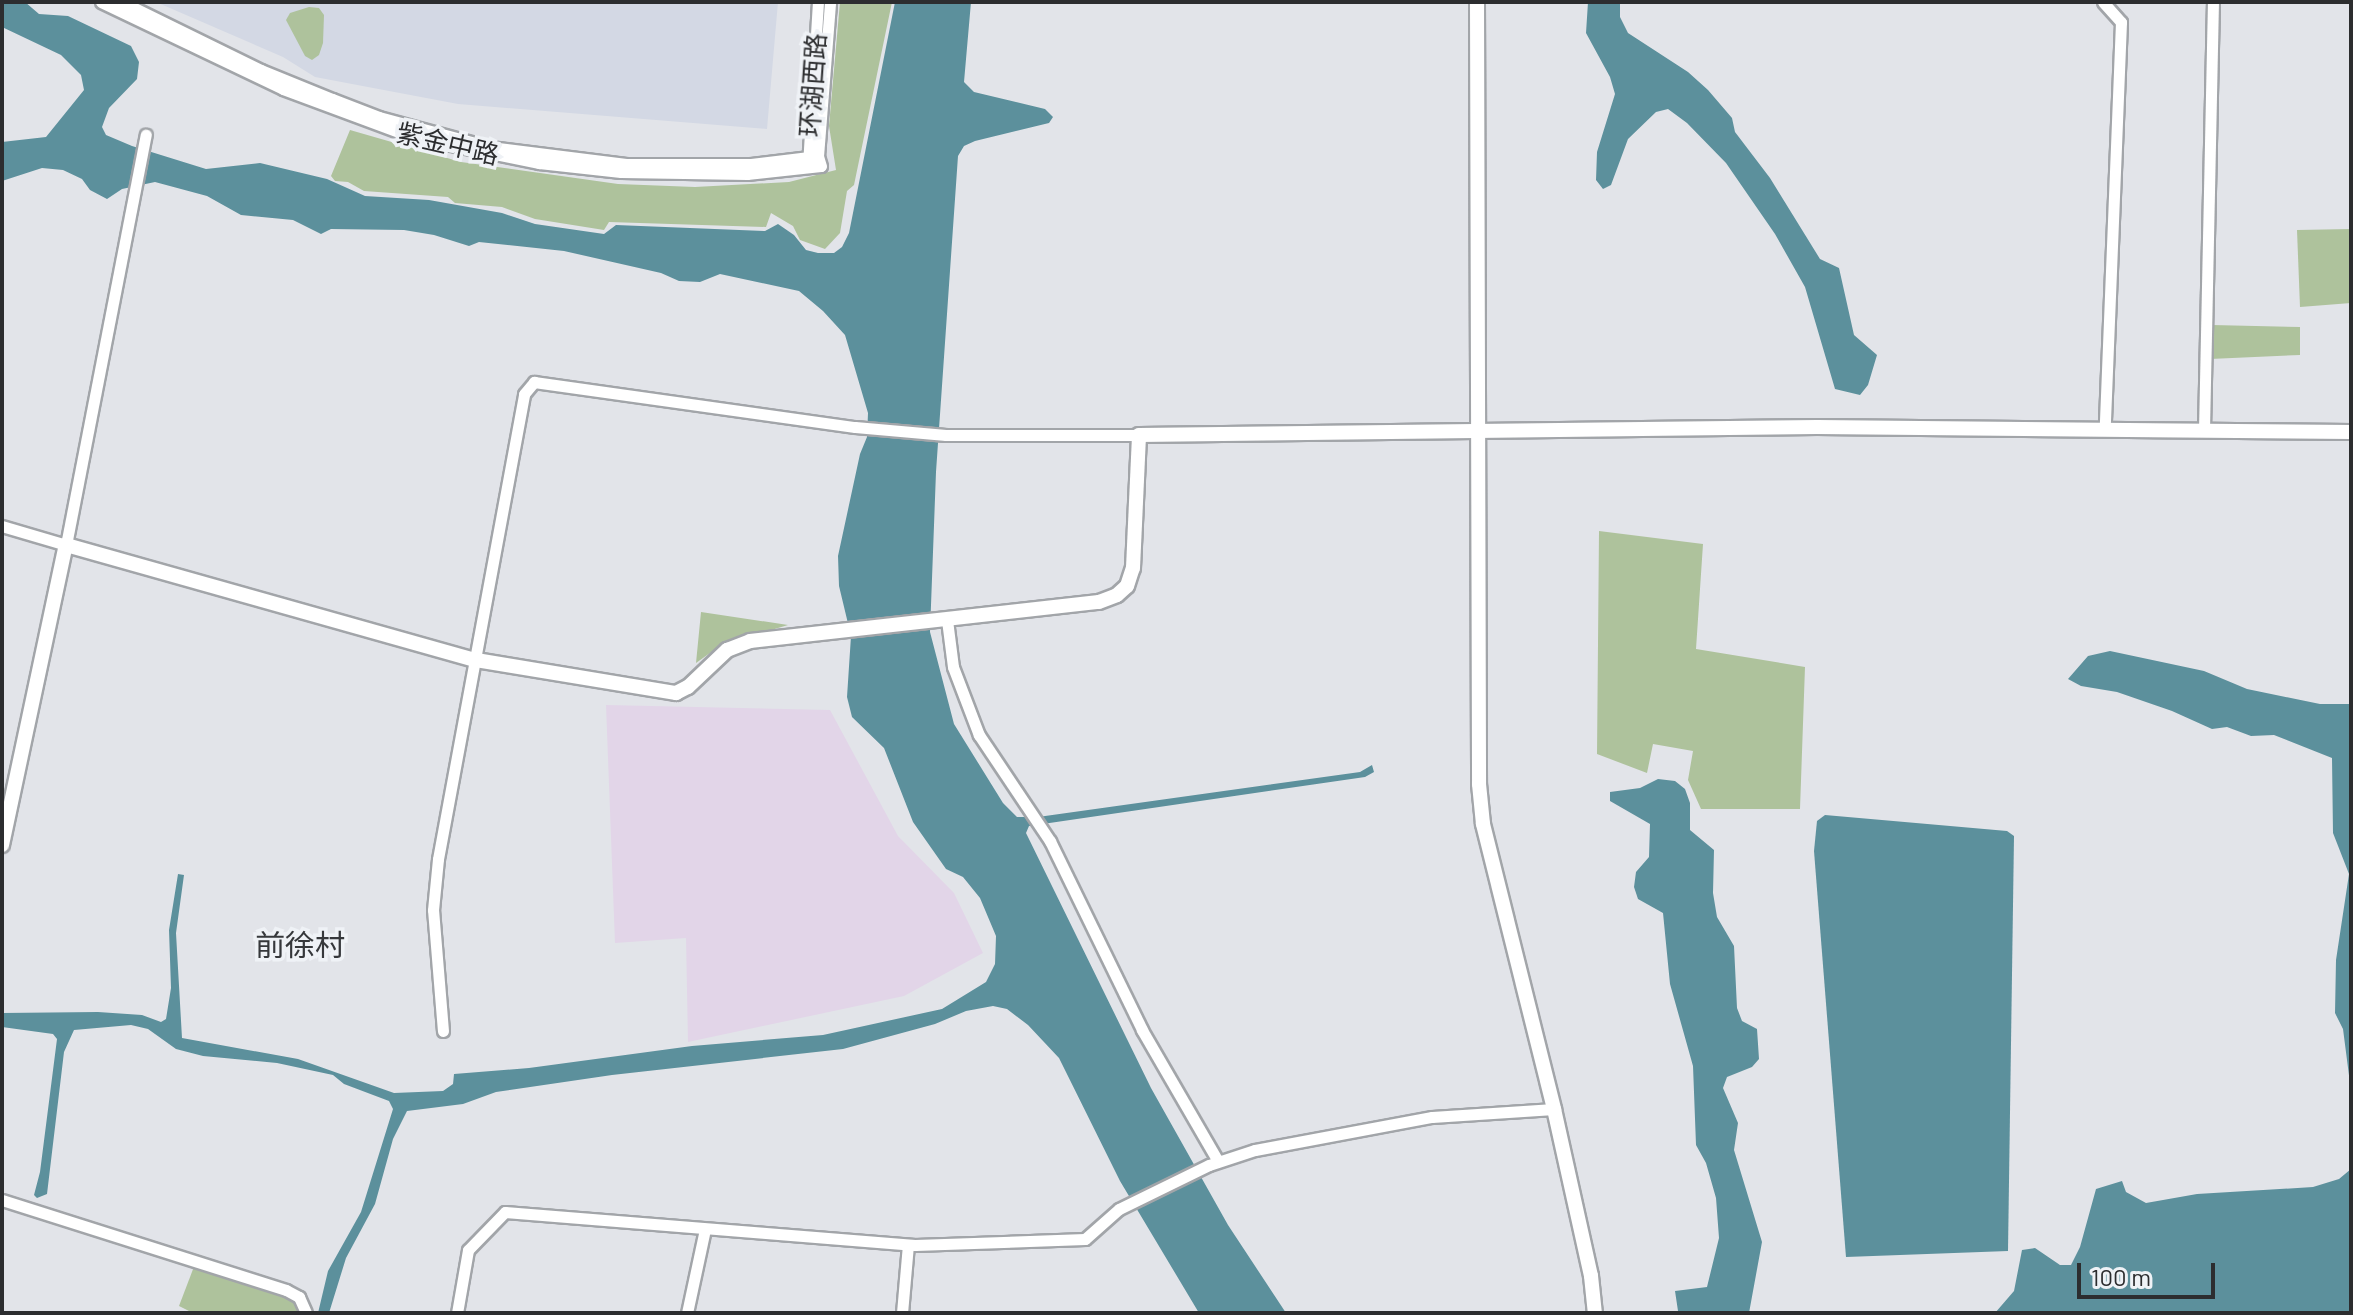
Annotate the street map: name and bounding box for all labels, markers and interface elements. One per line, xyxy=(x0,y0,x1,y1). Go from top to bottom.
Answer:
street label: 环湖西路 xyxy=(793,32,831,138)
street label: 紫金中路 xyxy=(394,116,502,170)
district label: 前徐村 xyxy=(255,926,345,962)
scale bar xyxy=(2081,1247,2219,1297)
text: 100 m xyxy=(2091,1262,2151,1291)

